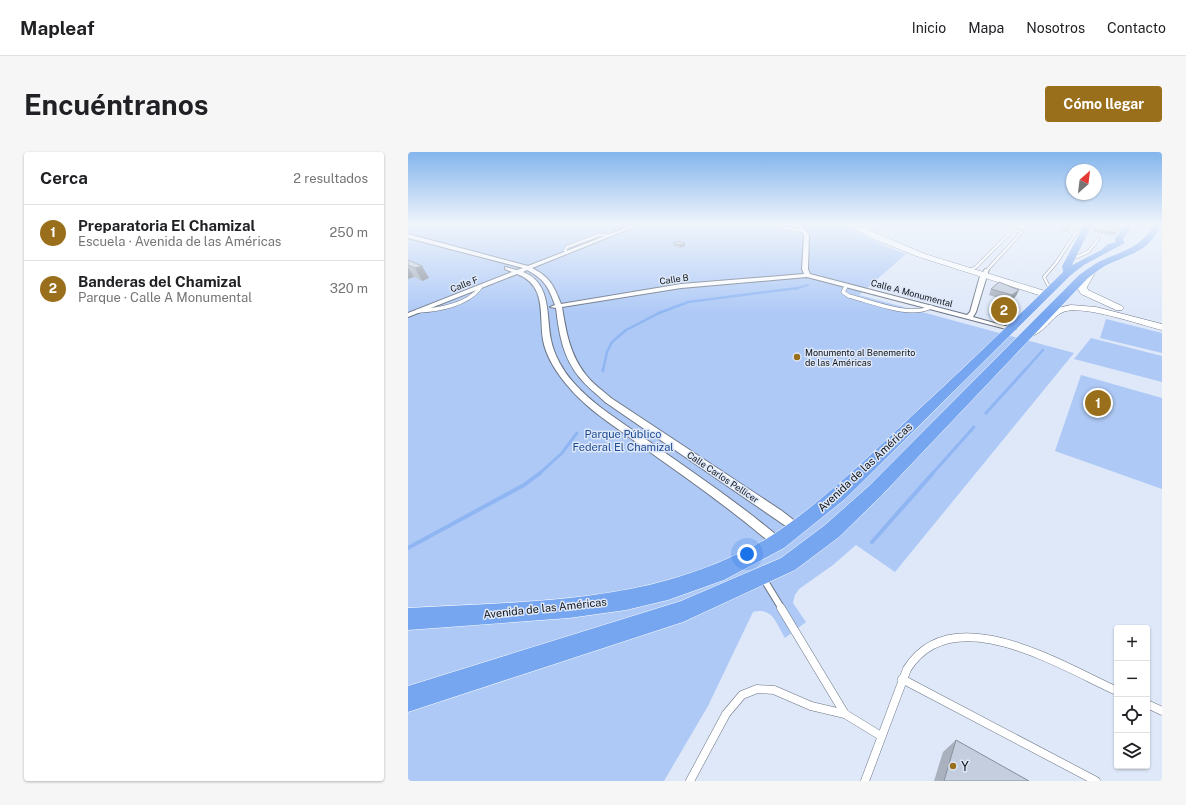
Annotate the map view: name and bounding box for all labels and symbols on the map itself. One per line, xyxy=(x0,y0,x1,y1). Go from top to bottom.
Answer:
north arrow xyxy=(1066,164,1102,200)
street label: Calle B xyxy=(659,272,689,286)
street label: Calle F xyxy=(449,274,479,294)
street label: Calle A Monumental xyxy=(870,277,955,309)
pin: 2 xyxy=(991,295,1017,325)
place label: Monumento al Benemerito de las Américas xyxy=(805,347,915,368)
marker: Monumento al Benemerito de las Américas xyxy=(792,352,802,362)
pin: 1 xyxy=(1085,388,1111,418)
street label: Avenida de las Américas xyxy=(816,420,915,514)
park label: Parque Público Federal El Chamizal xyxy=(572,428,674,453)
street label: Calle Carlos Pellicer xyxy=(685,449,761,505)
your location xyxy=(737,544,757,564)
street label: Avenida de las Américas xyxy=(483,596,608,620)
place label: Y xyxy=(961,759,969,774)
marker: Y xyxy=(948,761,958,771)

